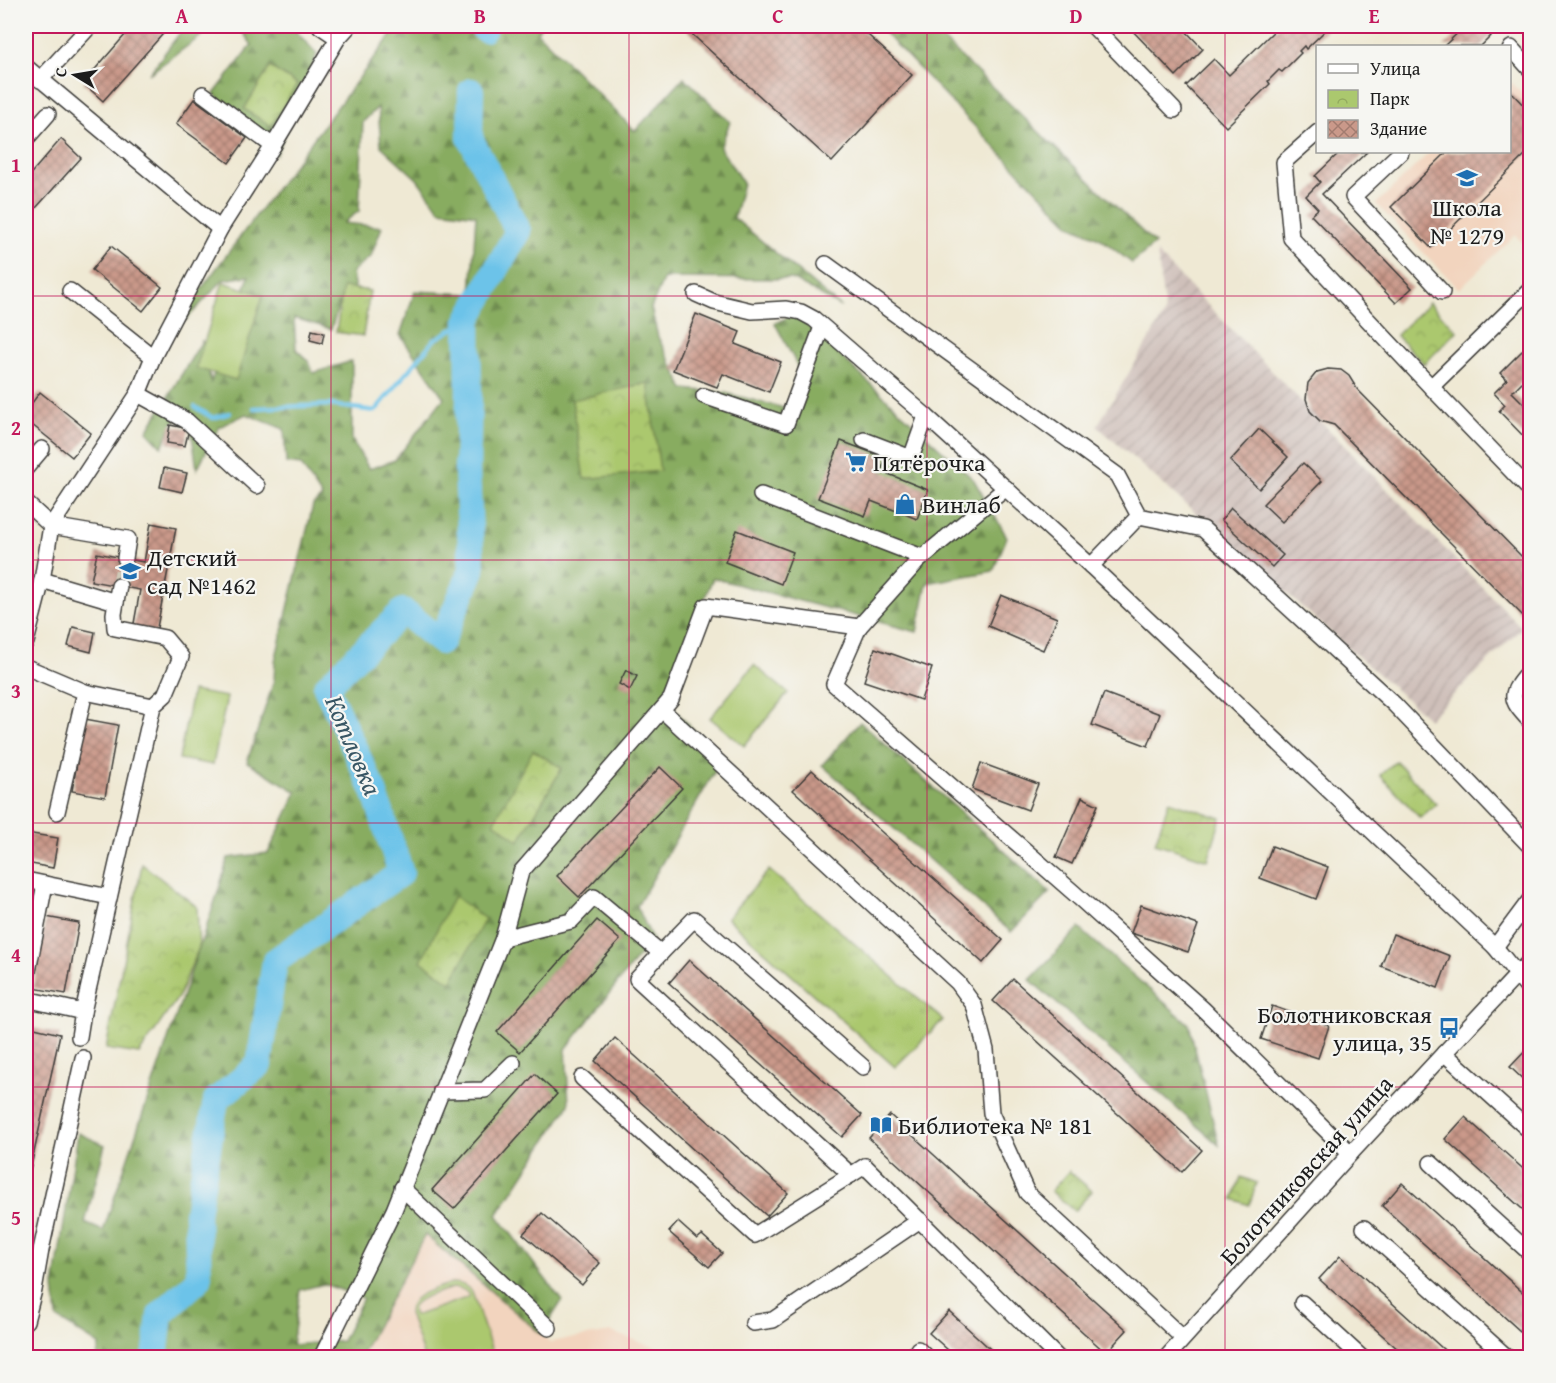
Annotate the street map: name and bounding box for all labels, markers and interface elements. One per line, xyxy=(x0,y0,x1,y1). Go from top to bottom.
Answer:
text: A xyxy=(176,1,189,30)
text: B xyxy=(474,1,486,30)
text: C xyxy=(772,1,784,30)
text: D xyxy=(1069,1,1083,30)
text: E xyxy=(1369,1,1380,30)
north arrow xyxy=(45,45,105,105)
legend xyxy=(1316,45,1511,153)
text: Улица xyxy=(1370,55,1421,82)
text: С xyxy=(48,65,73,79)
text: Парк xyxy=(1370,85,1410,112)
text: Здание xyxy=(1370,115,1427,142)
text: 1 xyxy=(11,150,21,179)
school or university icon: Школа № 1279 xyxy=(1455,166,1479,190)
place label: Школа № 1279 xyxy=(1430,190,1504,253)
text: 2 xyxy=(11,413,21,442)
place label: Пятёрочка xyxy=(873,445,986,480)
supermarket icon: Пятёрочка xyxy=(844,450,868,474)
place label: Винлаб xyxy=(922,487,1001,522)
shop icon: Винлаб xyxy=(893,492,917,516)
place label: Детский сад №1462 xyxy=(146,540,256,603)
school or university icon: Детский сад №1462 xyxy=(118,559,142,583)
text: 3 xyxy=(11,676,21,705)
water label: Котловка xyxy=(315,689,393,801)
text: 4 xyxy=(11,940,21,969)
place label: Болотниковская улица, 35 xyxy=(1258,997,1432,1060)
bus stop icon: Болотниковская улица, 35 xyxy=(1437,1016,1461,1040)
street label: Болотниковская улица xyxy=(1211,1067,1401,1273)
place label: Библиотека № 181 xyxy=(898,1108,1093,1143)
library icon: Библиотека № 181 xyxy=(869,1113,893,1137)
text: 5 xyxy=(11,1203,21,1232)

